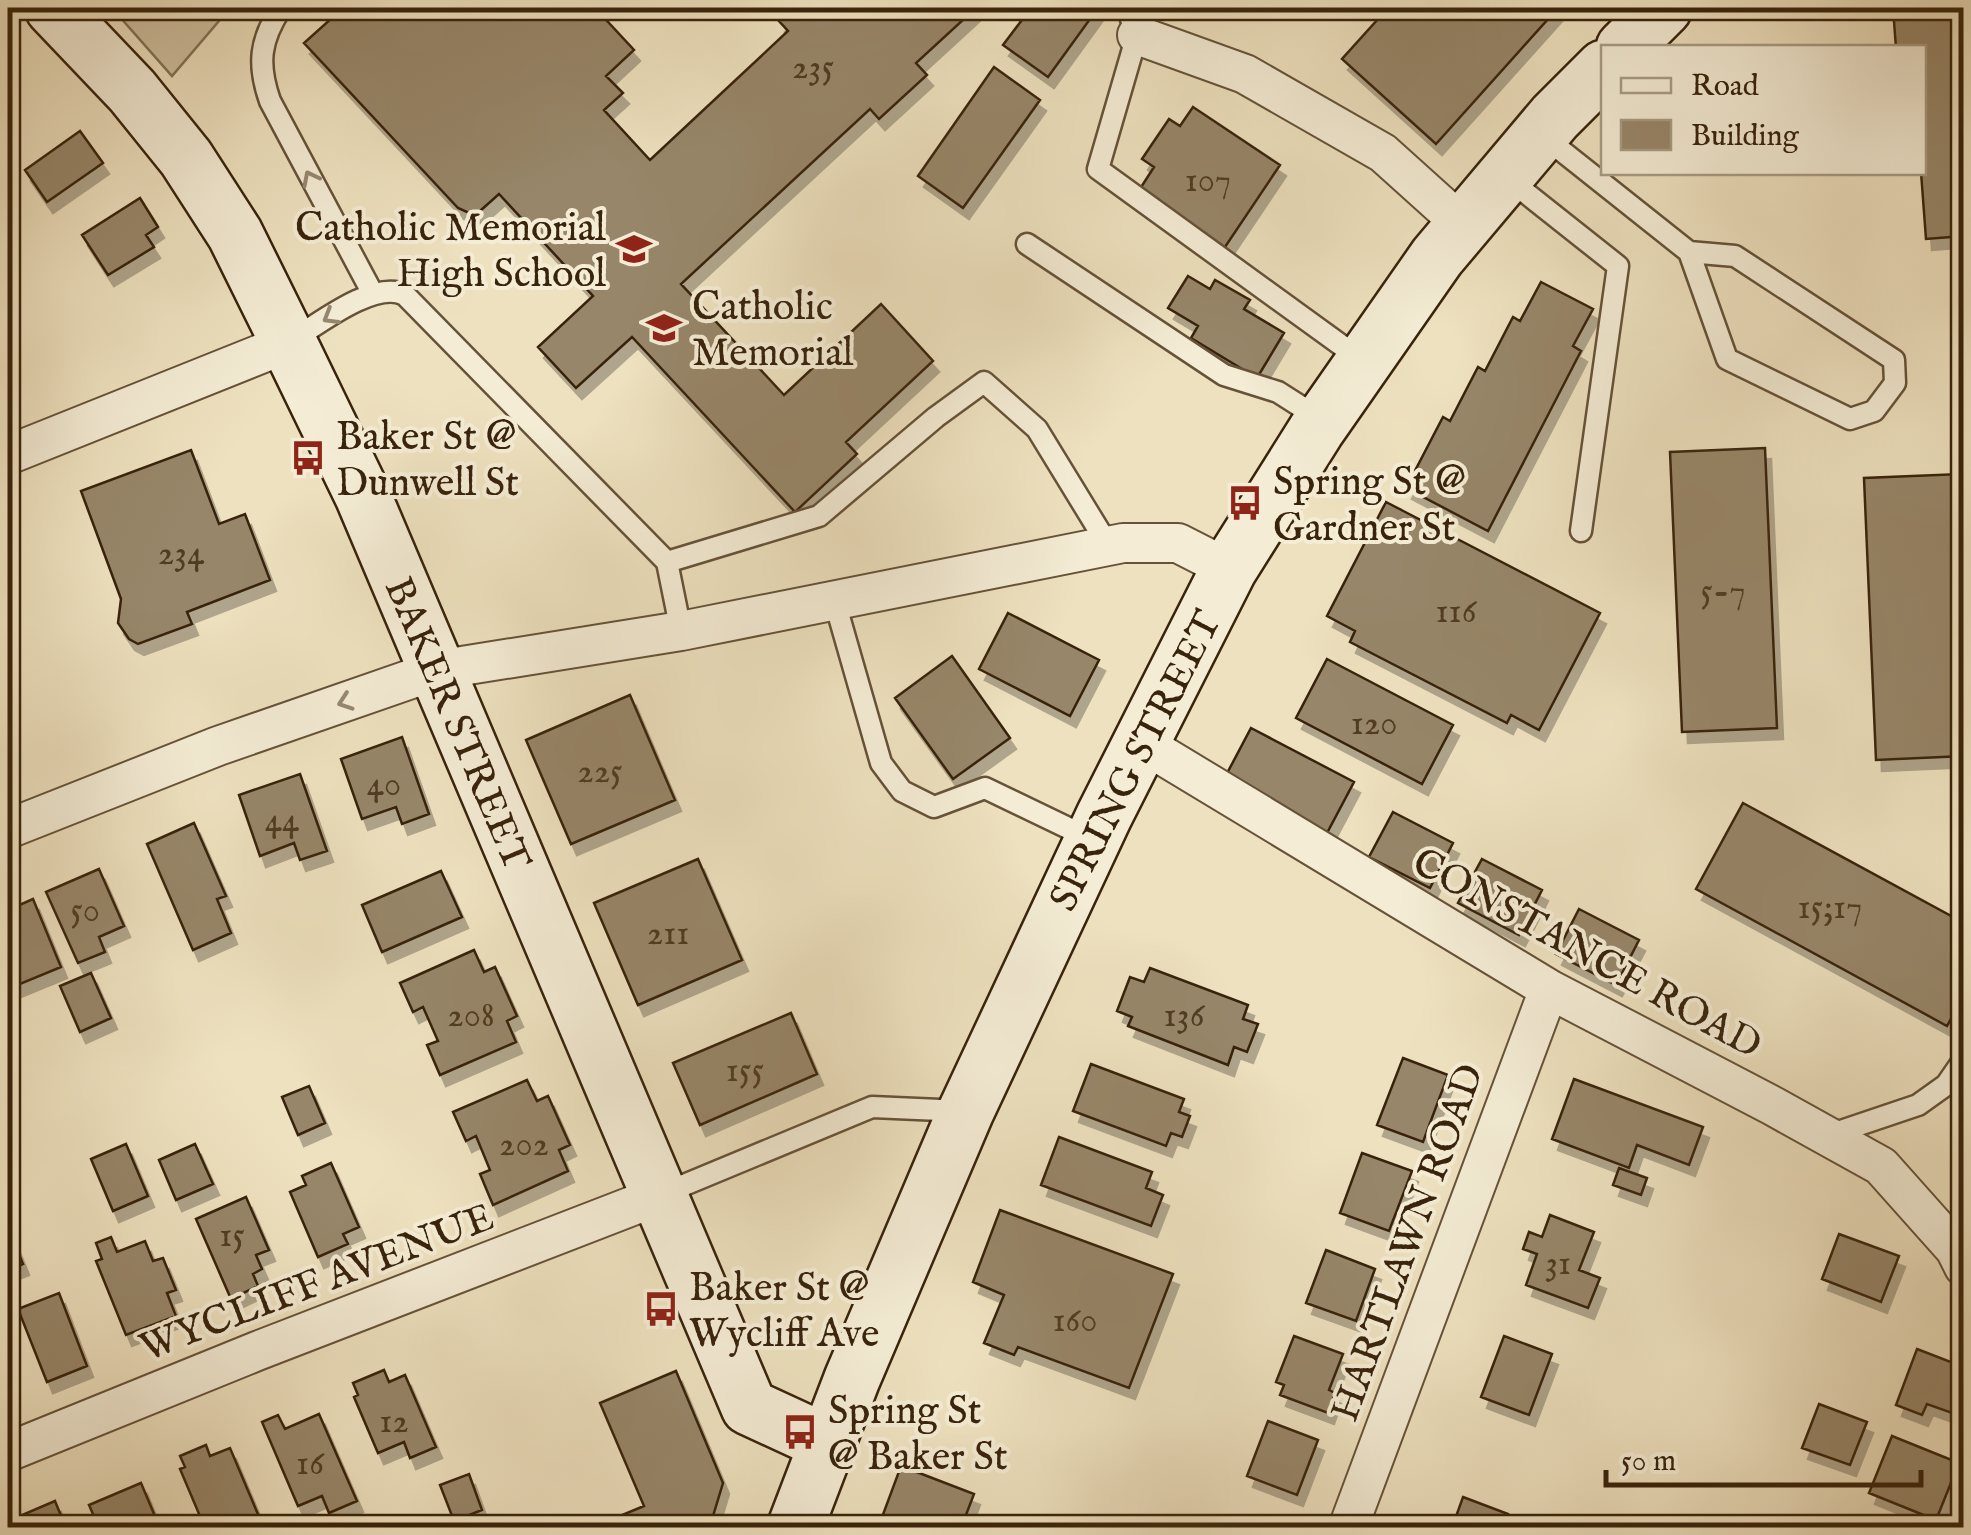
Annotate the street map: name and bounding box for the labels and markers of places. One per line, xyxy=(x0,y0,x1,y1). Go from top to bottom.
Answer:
place label: Catholic Memorial High School xyxy=(295,204,606,301)
school or university icon: Catholic Memorial High School xyxy=(615,230,653,268)
place label: Catholic Memorial xyxy=(692,283,853,380)
school or university icon: Catholic Memorial xyxy=(645,309,683,347)
place label: Baker St @ Dunwell St xyxy=(336,413,519,510)
bus stop icon: Baker St @ Dunwell St xyxy=(289,439,327,477)
place label: Spring St @ Gardner St xyxy=(1273,458,1465,555)
bus stop icon: Spring St @ Gardner St xyxy=(1226,484,1264,522)
place label: Baker St @ Wycliff Ave xyxy=(689,1264,879,1361)
bus stop icon: Baker St @ Wycliff Ave xyxy=(642,1290,680,1328)
place label: Spring St @ Baker St xyxy=(828,1387,1008,1484)
bus stop icon: Spring St @ Baker St xyxy=(781,1413,819,1451)

